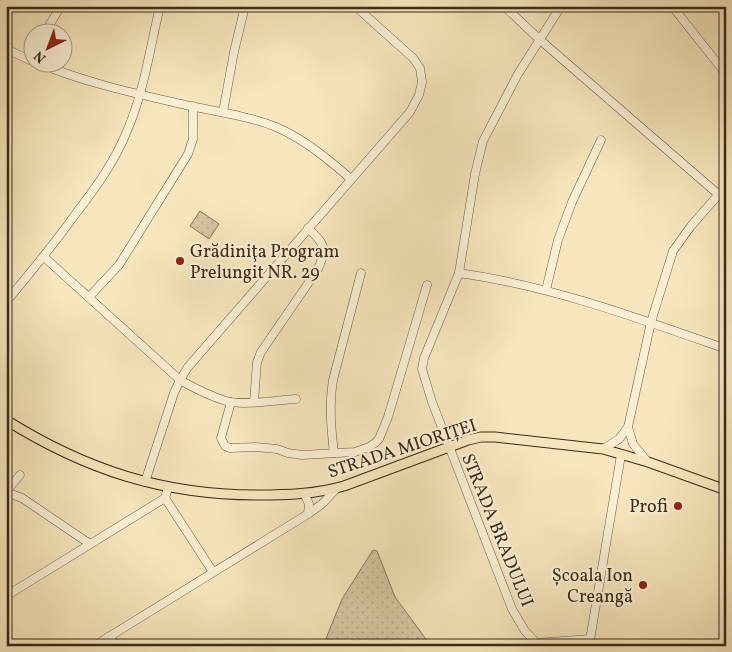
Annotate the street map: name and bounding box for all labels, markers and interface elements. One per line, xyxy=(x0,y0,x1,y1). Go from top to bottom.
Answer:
north arrow xyxy=(22,22,72,72)
text: N xyxy=(30,46,50,67)
place label: Grădiniţa Program Prelungit NR. 29 xyxy=(190,240,340,286)
marker: Grădiniţa Program Prelungit NR. 29 xyxy=(174,255,186,267)
street label: STRADA MIORIȚEI xyxy=(325,414,480,485)
street label: STRADA BRADULUI xyxy=(454,450,539,611)
place label: Profi xyxy=(629,495,668,520)
marker: Profi xyxy=(672,500,684,512)
place label: Școala Ion Creangă xyxy=(552,564,633,610)
marker: Școala Ion Creangă xyxy=(637,579,649,591)

